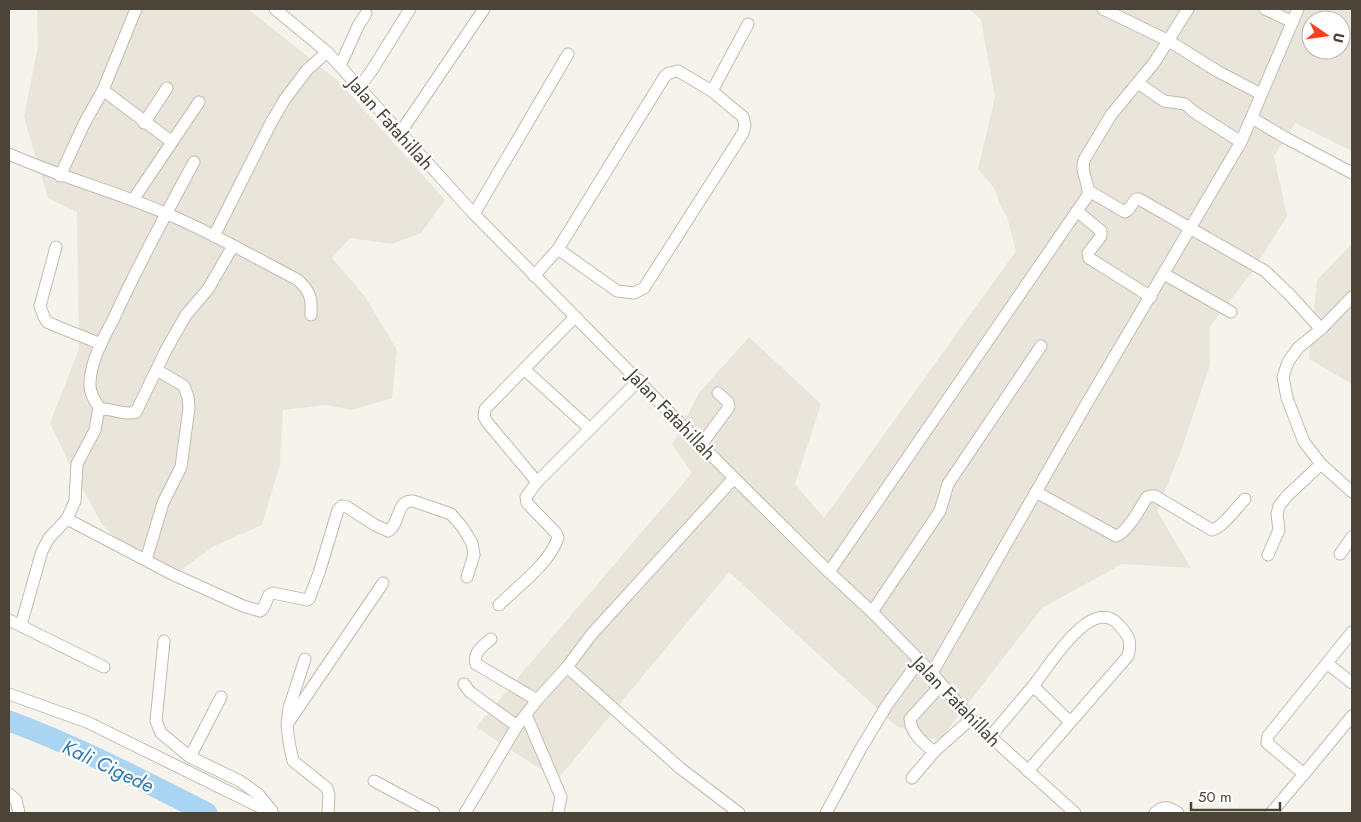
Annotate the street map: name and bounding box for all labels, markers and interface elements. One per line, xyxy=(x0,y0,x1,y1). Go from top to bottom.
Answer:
north arrow xyxy=(1301,10,1351,60)
text: U xyxy=(1328,31,1350,45)
street label: Jalan Fatahillah xyxy=(339,68,440,176)
street label: Jalan Fatahillah xyxy=(619,361,722,466)
street label: Jalan Fatahillah xyxy=(904,648,1007,753)
water label: Kali Cigede xyxy=(57,733,158,800)
scale bar xyxy=(1191,780,1280,812)
text: 50 m xyxy=(1198,786,1232,808)

